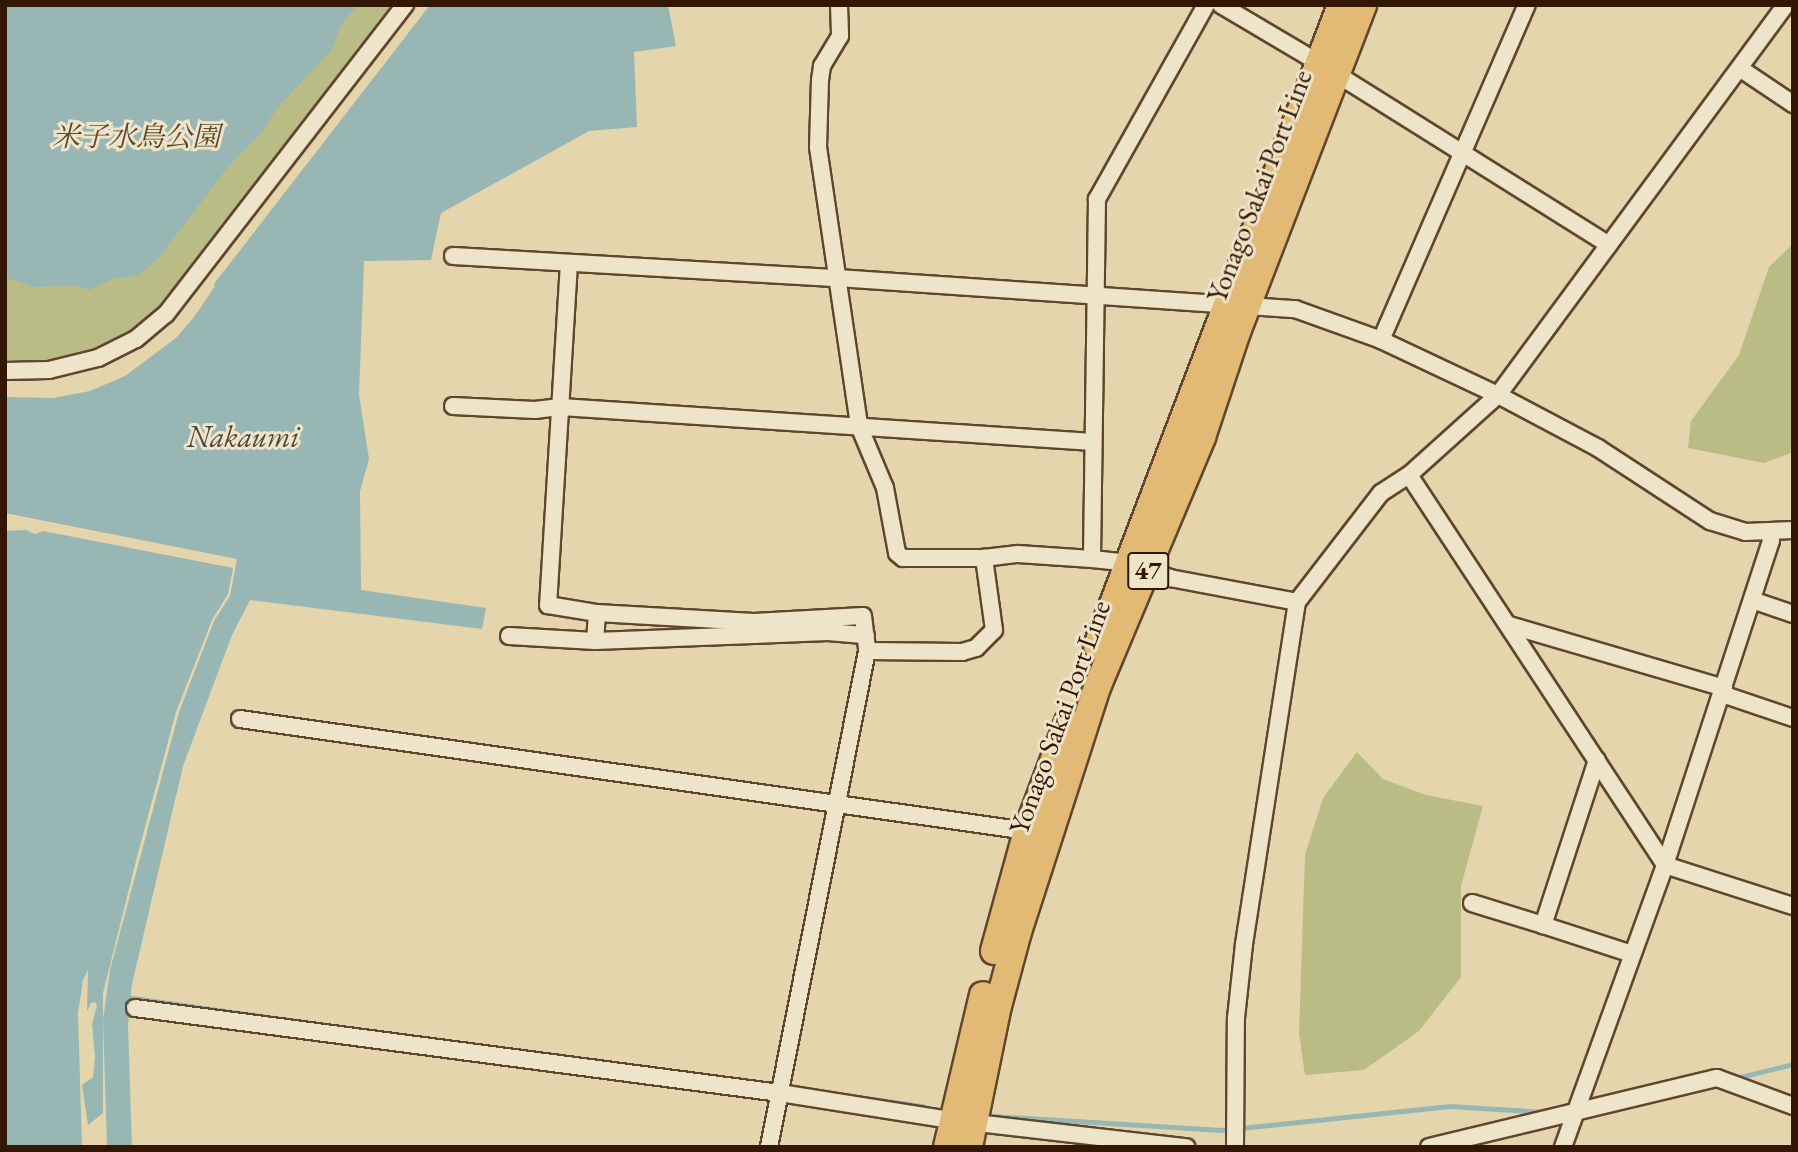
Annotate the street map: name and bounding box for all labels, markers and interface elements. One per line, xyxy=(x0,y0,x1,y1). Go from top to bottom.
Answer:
street label: Yonago Sakai Port Line xyxy=(1199,65,1319,307)
park label: 米子水鳥公園 xyxy=(52,119,220,153)
water label: Nakaumi xyxy=(187,419,299,455)
road number: 47 xyxy=(1127,548,1169,594)
street label: Yonago Sakai Port Line xyxy=(1001,595,1117,839)

